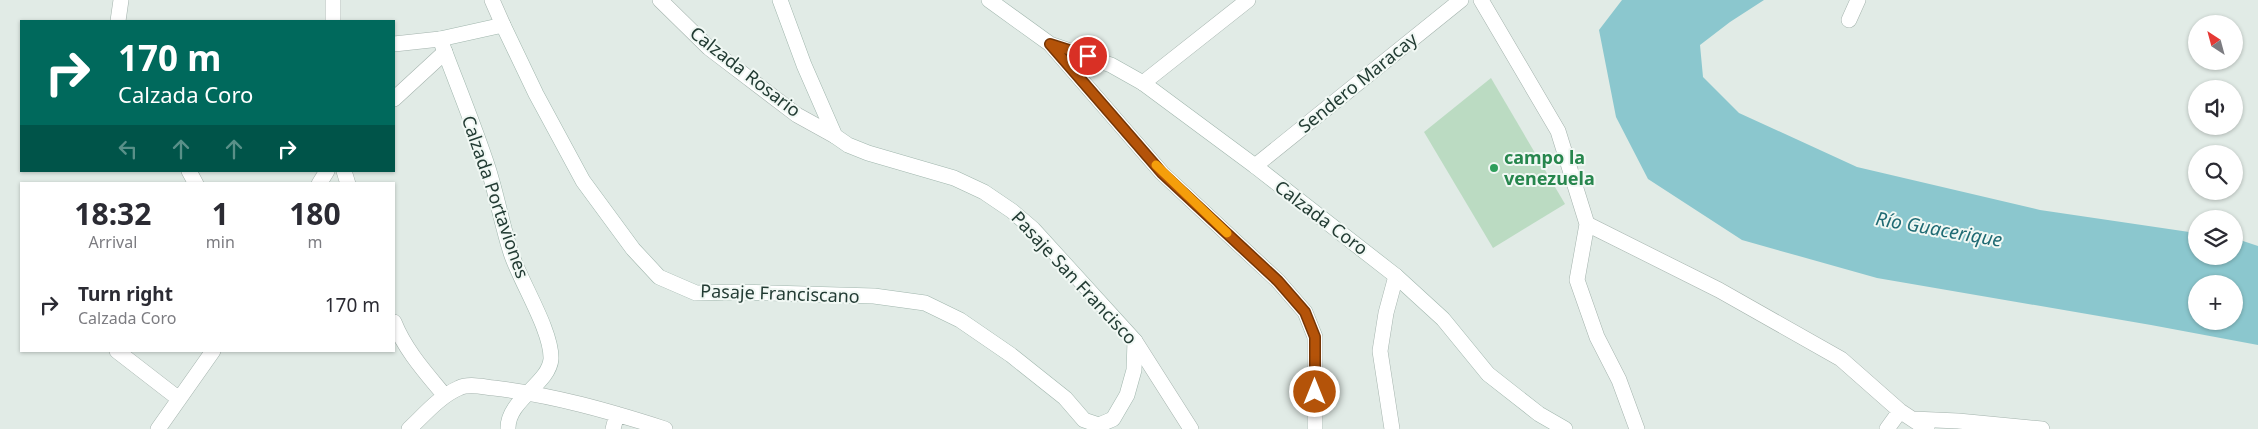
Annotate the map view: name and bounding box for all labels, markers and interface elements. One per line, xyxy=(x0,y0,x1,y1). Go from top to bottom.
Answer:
north arrow xyxy=(2188,15,2242,70)
map controls xyxy=(2188,15,2243,330)
street label: Calzada Rosario xyxy=(685,20,806,122)
street label: Sendero Maracay xyxy=(1293,26,1422,138)
text: 170 m xyxy=(118,34,221,81)
pin xyxy=(1067,35,1109,77)
icon: right xyxy=(35,40,100,105)
icon: arrive xyxy=(1074,42,1102,70)
text: Calzada Coro xyxy=(118,79,253,109)
button: sound xyxy=(2188,80,2243,135)
street label: Calzada Portaviones xyxy=(457,112,535,281)
icon: left xyxy=(114,135,142,163)
icon: ahead xyxy=(167,135,195,163)
icon: ahead xyxy=(220,135,248,163)
icon: right xyxy=(273,135,301,163)
place label: campo la venezuela xyxy=(1504,145,1595,190)
button: search xyxy=(2188,145,2243,200)
marker: campo la venezuela xyxy=(1488,162,1500,174)
street label: Calzada Coro xyxy=(1270,174,1373,260)
text: 18:32 xyxy=(74,193,151,234)
text: 1 xyxy=(212,193,229,234)
text: 180 xyxy=(289,193,341,234)
street label: Pasaje San Francisco xyxy=(1007,205,1143,349)
water label: Río Guacerique xyxy=(1874,205,2004,253)
button: layers xyxy=(2188,210,2243,265)
text: Arrival xyxy=(88,231,137,253)
text: min xyxy=(206,231,235,253)
text: m xyxy=(307,231,322,253)
button: + xyxy=(2188,275,2243,330)
street label: Pasaje Franciscano xyxy=(700,278,860,308)
text: Turn right xyxy=(78,281,173,307)
icon: right xyxy=(35,291,63,319)
text: 170 m xyxy=(325,292,380,318)
text: Calzada Coro xyxy=(78,307,176,329)
position arrow xyxy=(1288,365,1340,417)

